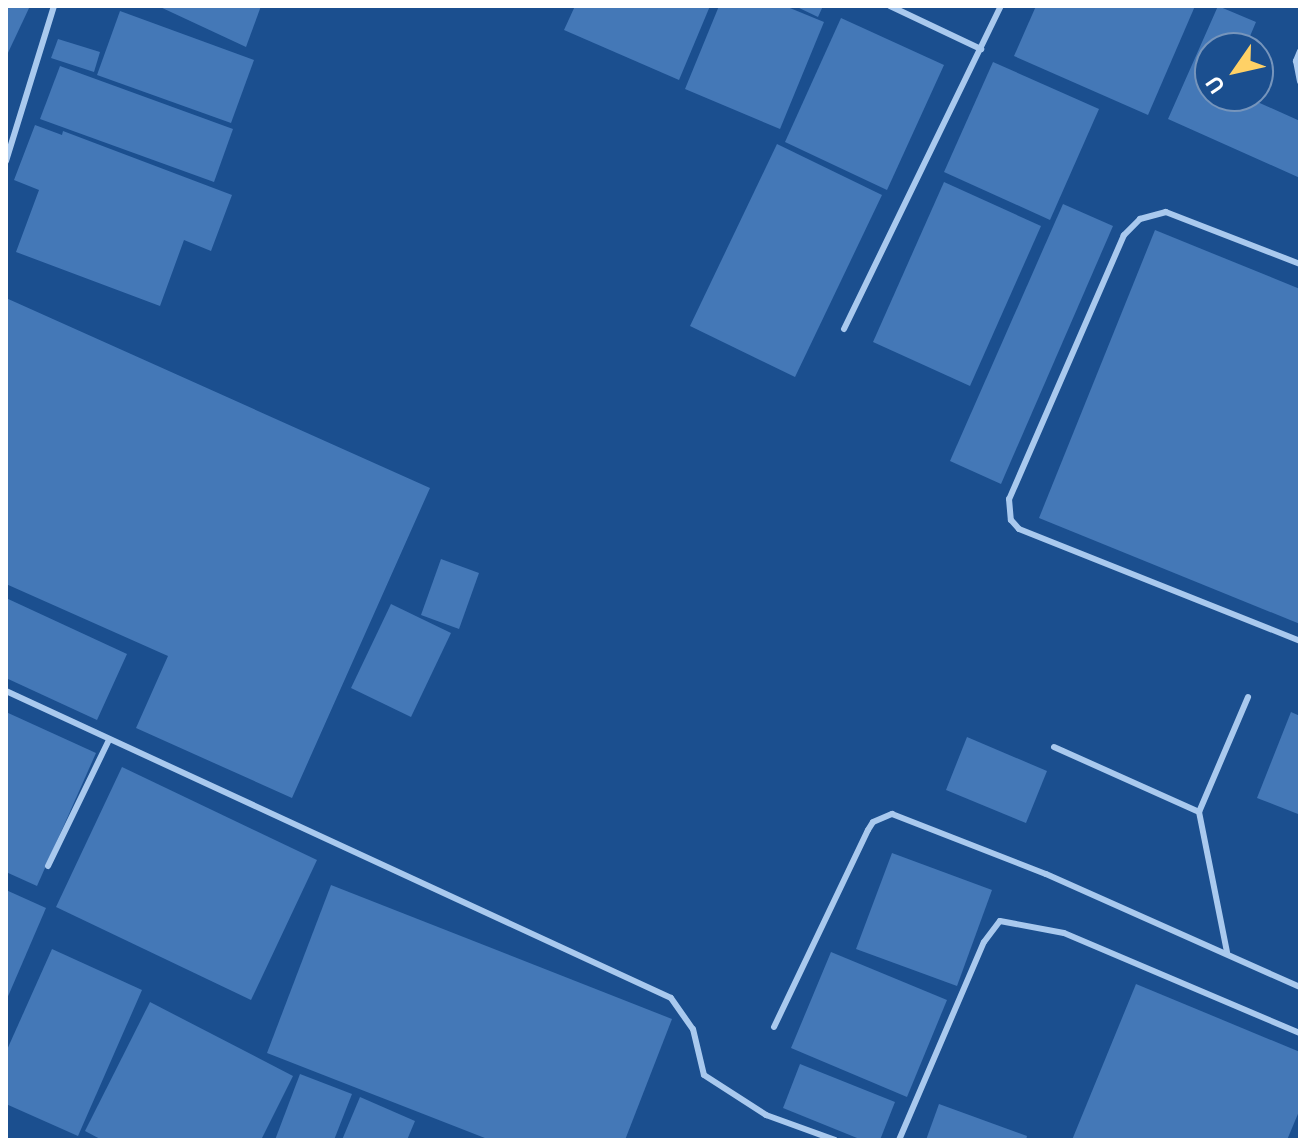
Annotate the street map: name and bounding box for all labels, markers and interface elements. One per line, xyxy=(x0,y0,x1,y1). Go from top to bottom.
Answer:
north arrow xyxy=(1194,32,1274,112)
text: U xyxy=(1199,70,1232,99)

